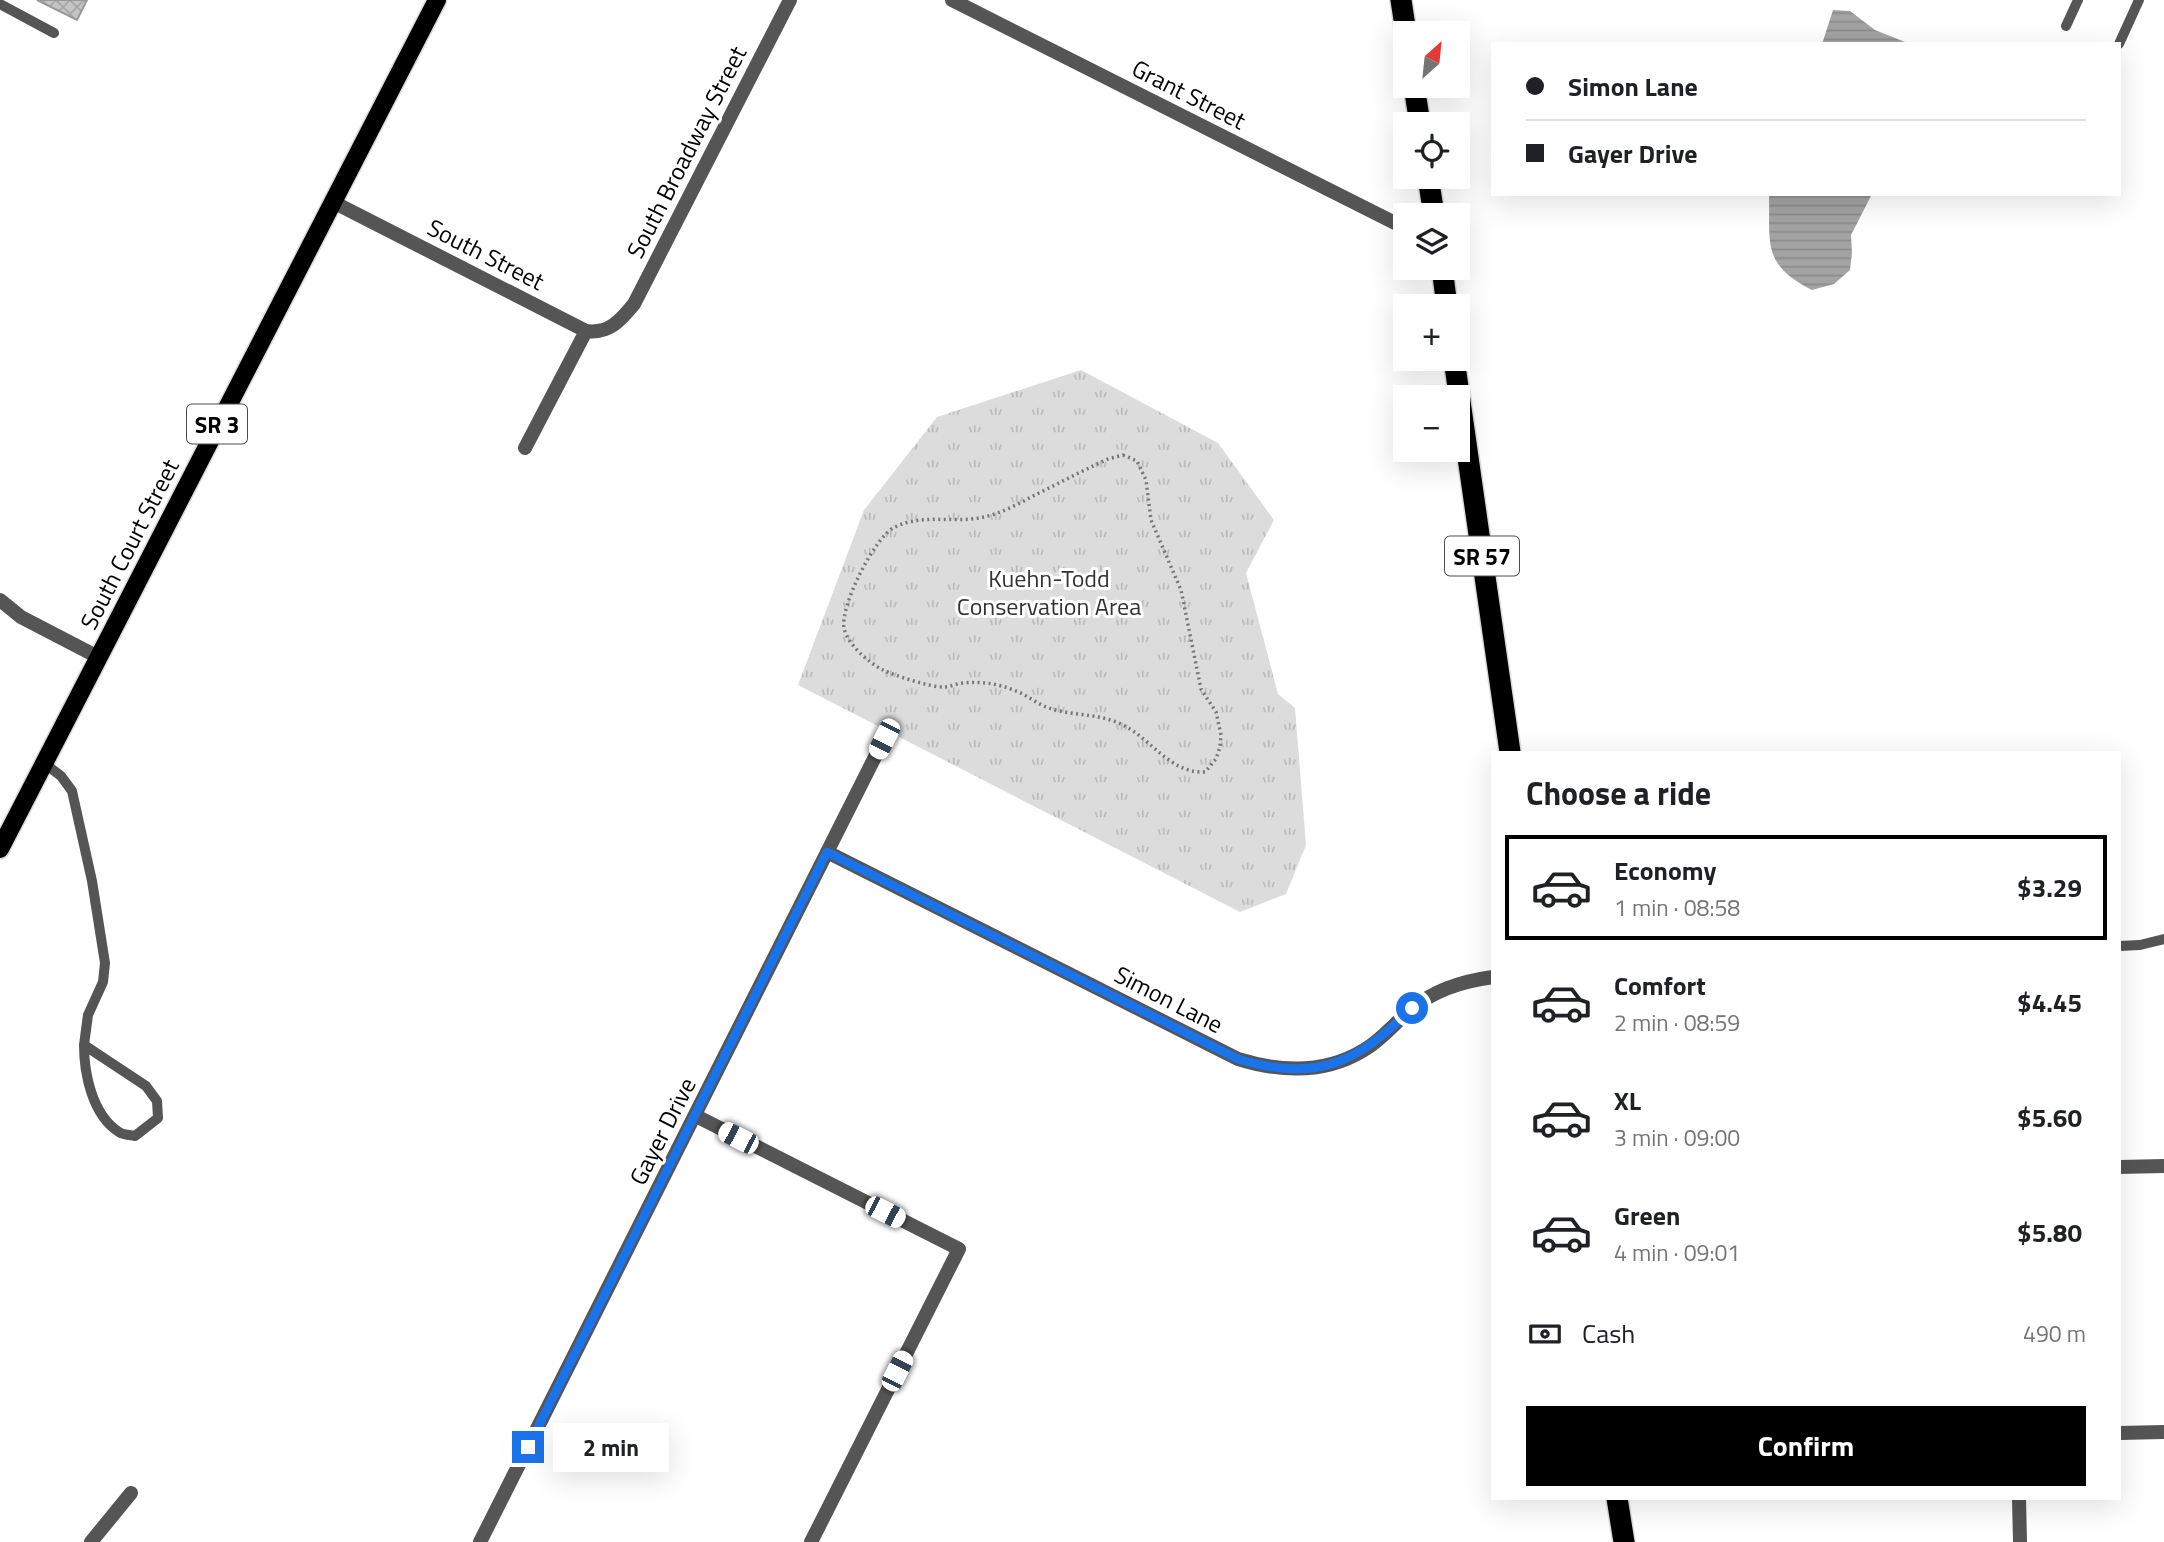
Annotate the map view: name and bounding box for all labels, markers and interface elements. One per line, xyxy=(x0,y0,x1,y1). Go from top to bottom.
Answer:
north arrow xyxy=(1393,21,1470,98)
map controls xyxy=(1393,21,1470,462)
street label: South Broadway Street xyxy=(617,39,755,264)
street label: Grant Street xyxy=(1126,50,1253,138)
text: Simon Lane xyxy=(1568,67,1698,106)
button: locate xyxy=(1393,112,1470,189)
text: Gayer Drive xyxy=(1568,134,1697,173)
button: layers xyxy=(1393,203,1470,280)
street label: South Street xyxy=(421,209,551,299)
button: + xyxy=(1393,294,1470,371)
button: − xyxy=(1393,385,1470,462)
road number: SR 3 xyxy=(187,404,247,444)
street label: South Court Street xyxy=(70,452,188,636)
road number: SR 57 xyxy=(1445,536,1519,576)
park label: Kuehn-Todd Conservation Area xyxy=(957,560,1141,624)
car xyxy=(866,716,903,762)
text: Choose a ride xyxy=(1526,769,1711,817)
text: Economy xyxy=(1614,851,1716,890)
icon: car xyxy=(1530,856,1593,919)
text: $3.29 xyxy=(2017,868,2082,907)
text: 1 min · 08:58 xyxy=(1614,890,1740,925)
street label: Simon Lane xyxy=(1108,956,1230,1042)
text: Comfort xyxy=(1614,966,1706,1005)
icon: car xyxy=(1530,971,1593,1034)
text: $4.45 xyxy=(2017,983,2082,1022)
route start xyxy=(1396,992,1428,1024)
text: 2 min · 08:59 xyxy=(1614,1005,1740,1040)
street label: Gayer Drive xyxy=(620,1071,704,1191)
text: XL xyxy=(1614,1081,1641,1120)
icon: car xyxy=(1530,1086,1593,1149)
text: $5.60 xyxy=(2017,1098,2082,1137)
car xyxy=(715,1119,762,1157)
text: 3 min · 09:00 xyxy=(1614,1120,1740,1155)
car xyxy=(862,1193,909,1231)
text: Green xyxy=(1614,1196,1680,1235)
icon: car xyxy=(1530,1201,1593,1264)
text: $5.80 xyxy=(2017,1213,2082,1252)
text: 4 min · 09:01 xyxy=(1614,1235,1740,1270)
text: Cash xyxy=(1582,1314,1635,1353)
icon: cash xyxy=(1526,1315,1564,1353)
text: 490 m xyxy=(2023,1316,2086,1351)
car xyxy=(879,1348,916,1394)
button: Confirm xyxy=(1526,1406,2086,1486)
callout: 2 min xyxy=(552,1422,668,1472)
text: 2 min xyxy=(583,1430,639,1465)
route end xyxy=(512,1431,544,1463)

